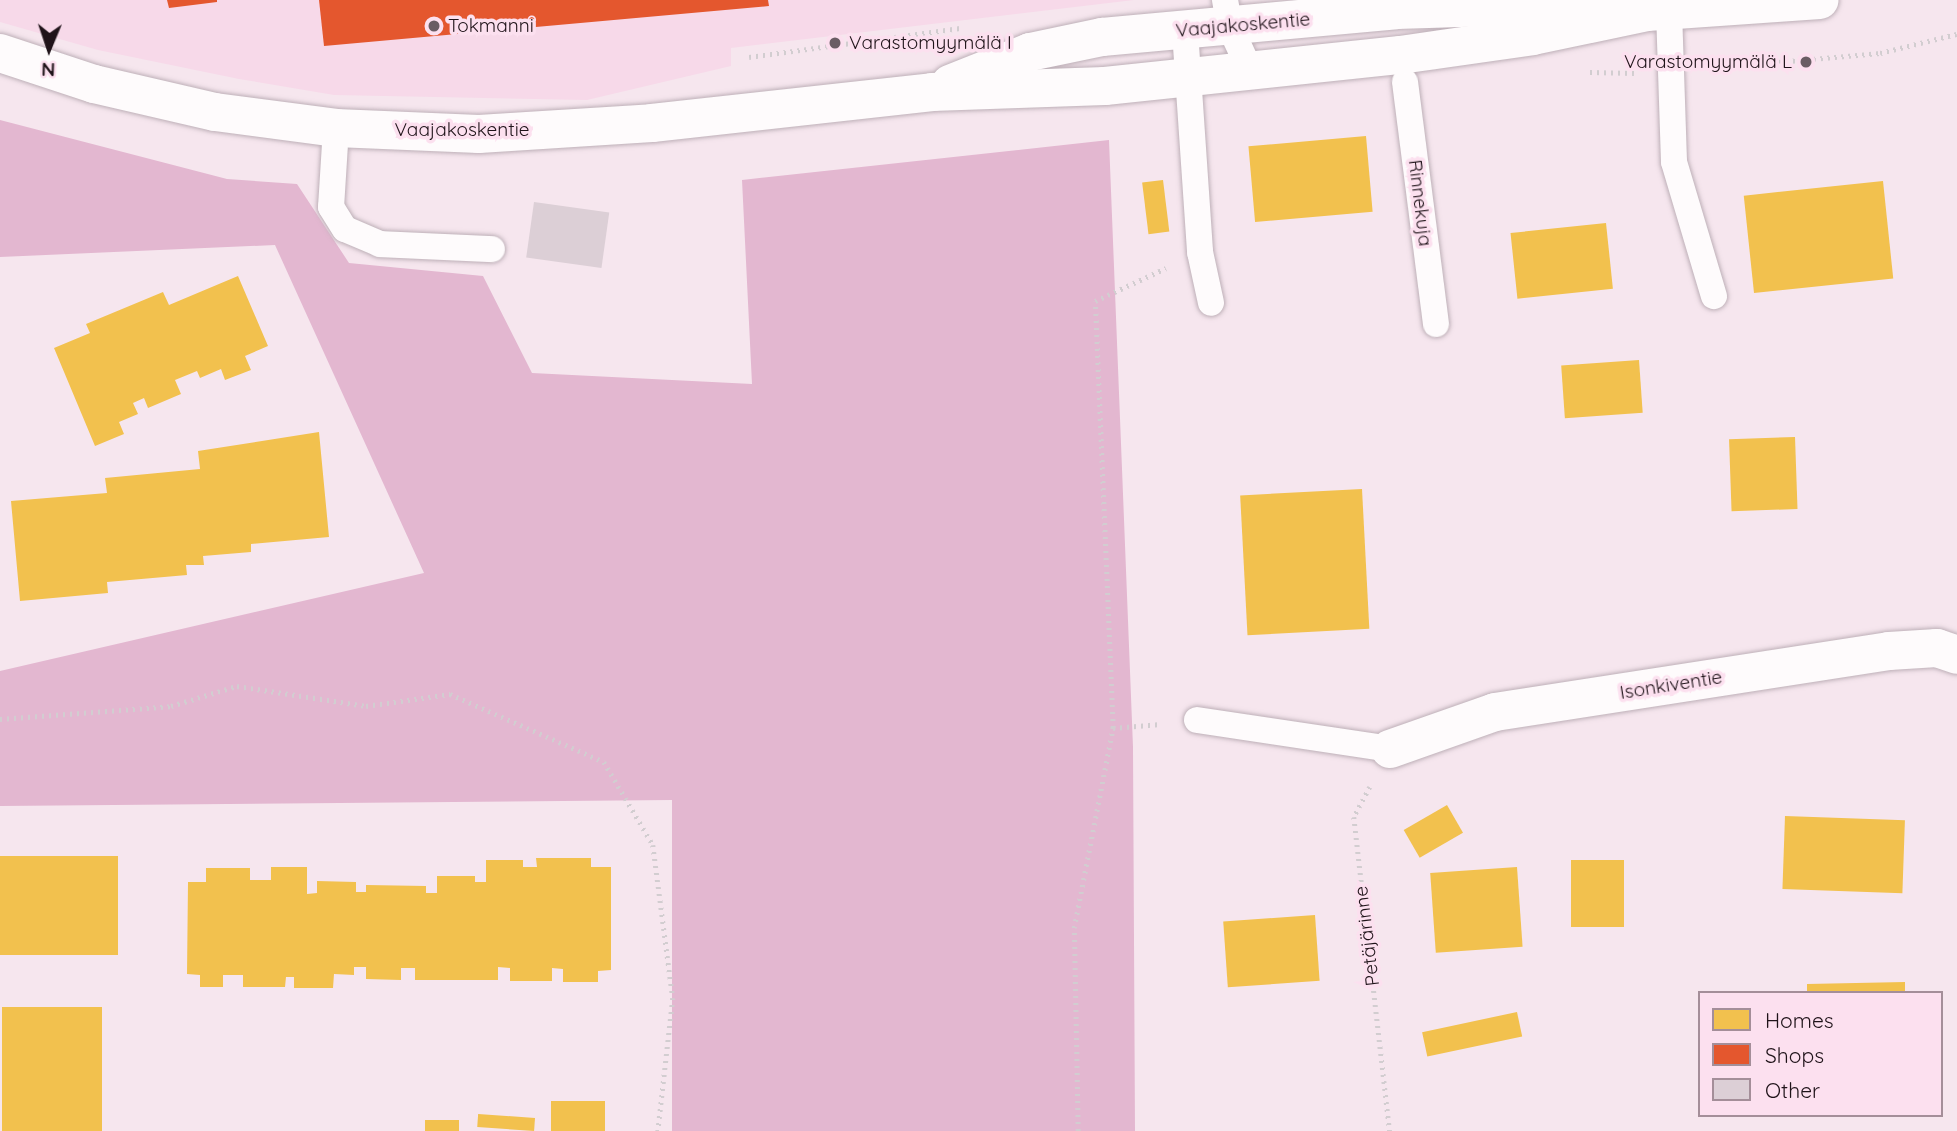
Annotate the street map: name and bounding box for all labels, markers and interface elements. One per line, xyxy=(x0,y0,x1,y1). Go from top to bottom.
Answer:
street label: Vaajakoskentie xyxy=(1175,8,1311,42)
north arrow xyxy=(14,14,84,84)
place label: Tokmanni xyxy=(448,15,534,37)
marker: Tokmanni xyxy=(426,18,442,34)
place label: Varastomyymälä I xyxy=(849,32,1012,54)
marker: Varastomyymälä I xyxy=(827,35,843,51)
place label: Varastomyymälä L xyxy=(1624,51,1792,73)
marker: Varastomyymälä L xyxy=(1798,54,1814,70)
text: N xyxy=(41,58,56,82)
street label: Vaajakoskentie xyxy=(394,119,530,141)
street label: Rinnekuja xyxy=(1403,158,1437,248)
street label: Isonkiventie xyxy=(1618,666,1724,704)
street label: Petäjärinne xyxy=(1350,885,1384,987)
legend xyxy=(1698,991,1943,1117)
text: Homes xyxy=(1765,1007,1834,1033)
text: Shops xyxy=(1765,1042,1824,1068)
text: Other xyxy=(1765,1077,1820,1103)

